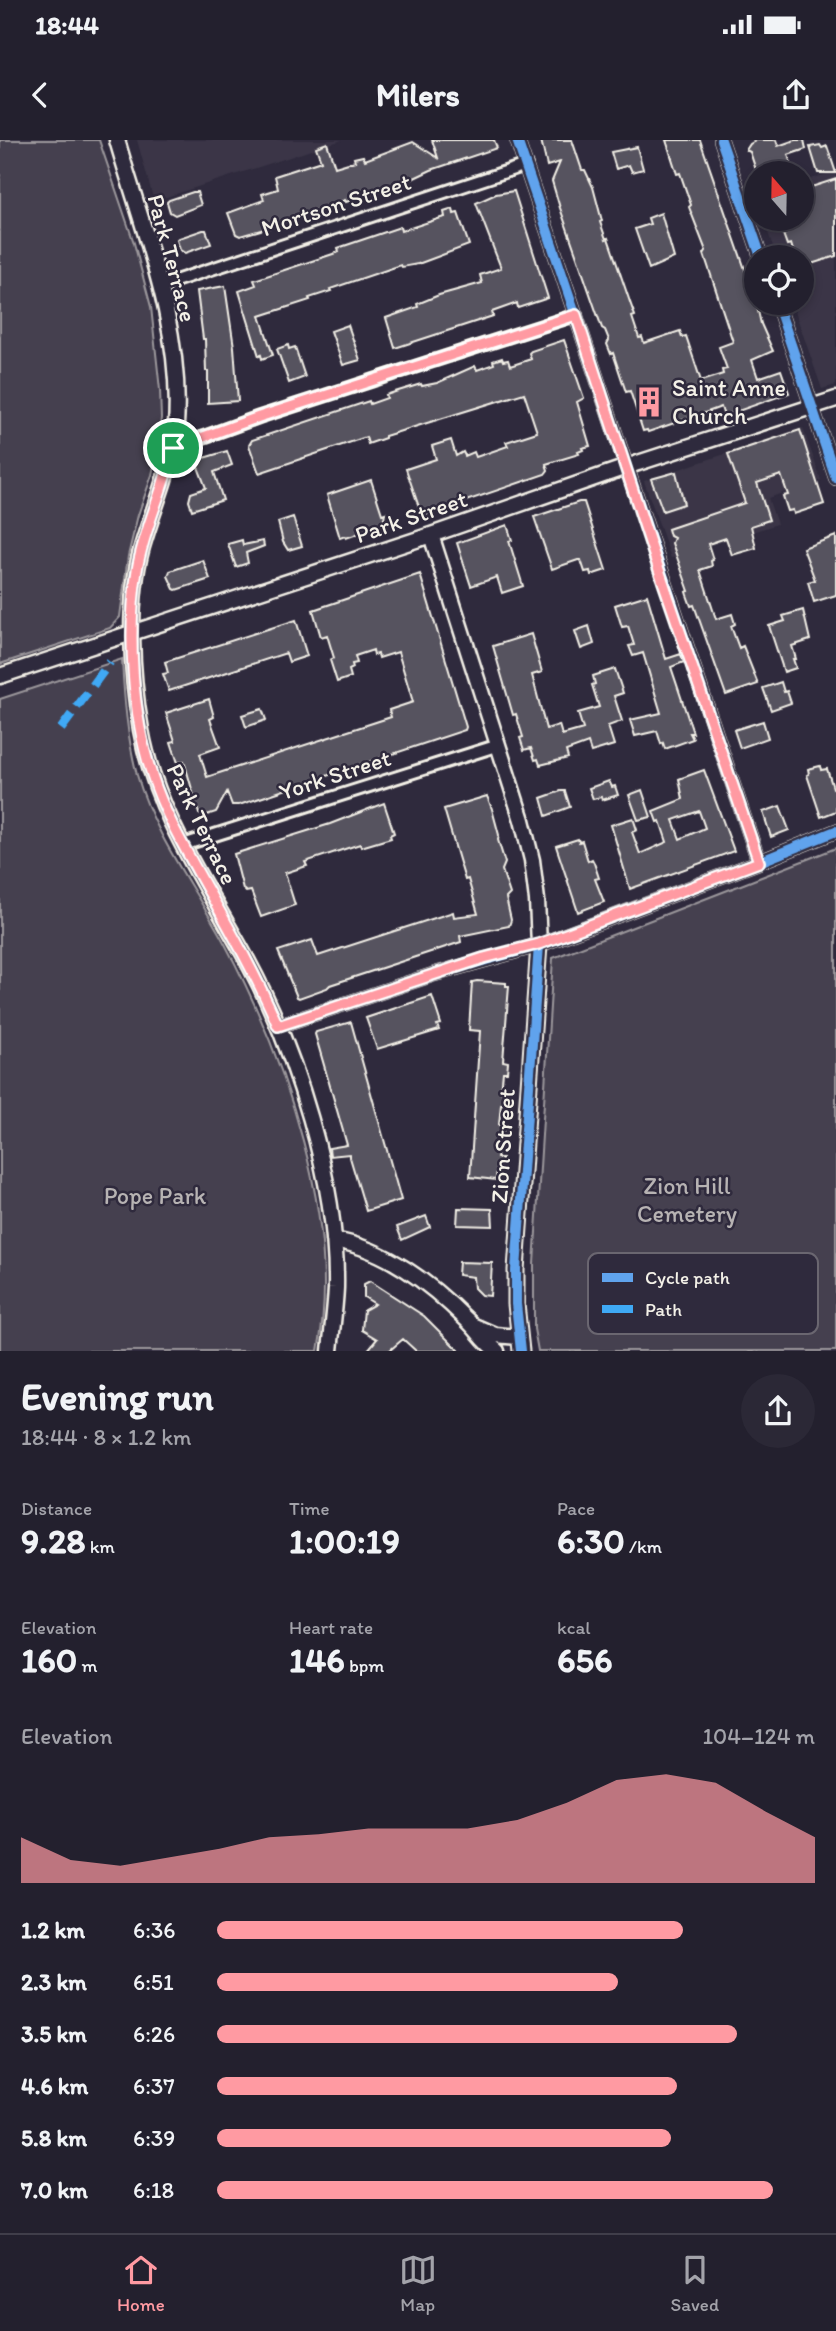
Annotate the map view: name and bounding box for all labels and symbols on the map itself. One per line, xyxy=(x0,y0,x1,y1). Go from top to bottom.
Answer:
north arrow xyxy=(744,161,814,231)
street label: Mortson Street xyxy=(257,167,414,242)
street label: Park Terrace xyxy=(141,191,203,325)
place label: Saint Anne Church xyxy=(672,373,786,430)
building icon: Saint Anne Church xyxy=(632,385,666,419)
pin xyxy=(143,418,203,478)
street label: Park Street xyxy=(351,484,471,549)
street label: York Street xyxy=(275,743,394,806)
street label: Park Terrace xyxy=(161,758,244,889)
street label: Zion Street xyxy=(484,1088,521,1204)
park label: Zion Hill Cemetery xyxy=(637,1171,737,1228)
park label: Pope Park xyxy=(104,1181,207,1210)
legend xyxy=(588,1253,818,1334)
text: Cycle path xyxy=(645,1266,730,1289)
text: Path xyxy=(645,1298,682,1321)

